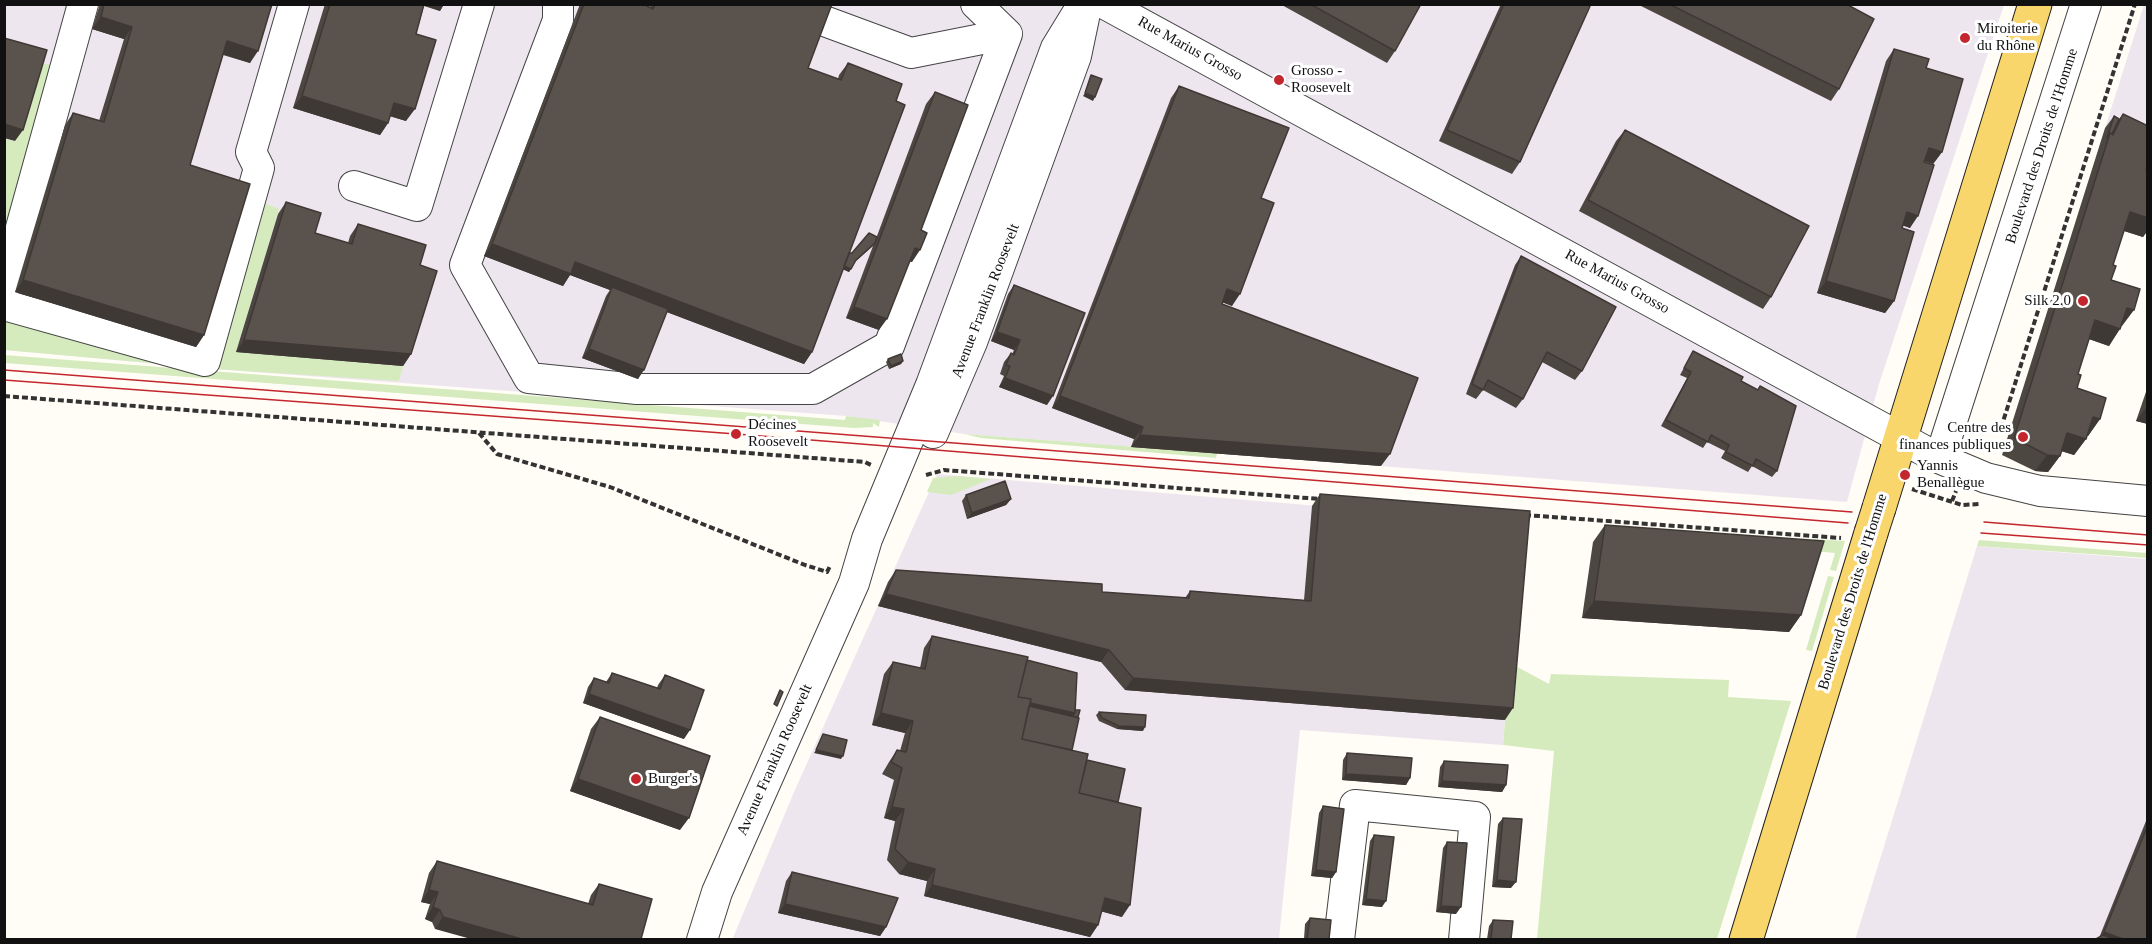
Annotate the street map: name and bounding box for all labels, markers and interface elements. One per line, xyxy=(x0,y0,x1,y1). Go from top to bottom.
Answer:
street label: Rue Marius Grosso xyxy=(1135,13,1245,85)
place label: Miroiterie du Rhône xyxy=(1977,20,2038,55)
marker: Miroiterie du Rhône xyxy=(1958,31,1972,45)
street label: Boulevard des Droits de l'Homme xyxy=(2002,46,2082,246)
place label: Grosso - Roosevelt xyxy=(1291,62,1351,97)
marker: Grosso - Roosevelt xyxy=(1272,73,1286,87)
street label: Avenue Franklin Roosevelt xyxy=(948,221,1024,381)
street label: Rue Marius Grosso xyxy=(1562,246,1672,318)
place label: Silk 2.0 xyxy=(2024,292,2071,310)
marker: Silk 2.0 xyxy=(2076,294,2090,308)
place label: Décines Roosevelt xyxy=(748,416,808,451)
place label: Centre des finances publiques xyxy=(1899,419,2011,454)
marker: Décines Roosevelt xyxy=(729,427,743,441)
marker: Centre des finances publiques xyxy=(2016,430,2030,444)
place label: Yannis Benallègue xyxy=(1917,457,1984,492)
marker: Yannis Benallègue xyxy=(1898,468,1912,482)
street label: Boulevard des Droits de l'Homme xyxy=(1815,492,1891,692)
street label: Avenue Franklin Roosevelt xyxy=(733,681,817,839)
place label: Burger's xyxy=(648,770,698,788)
marker: Burger's xyxy=(629,772,643,786)

